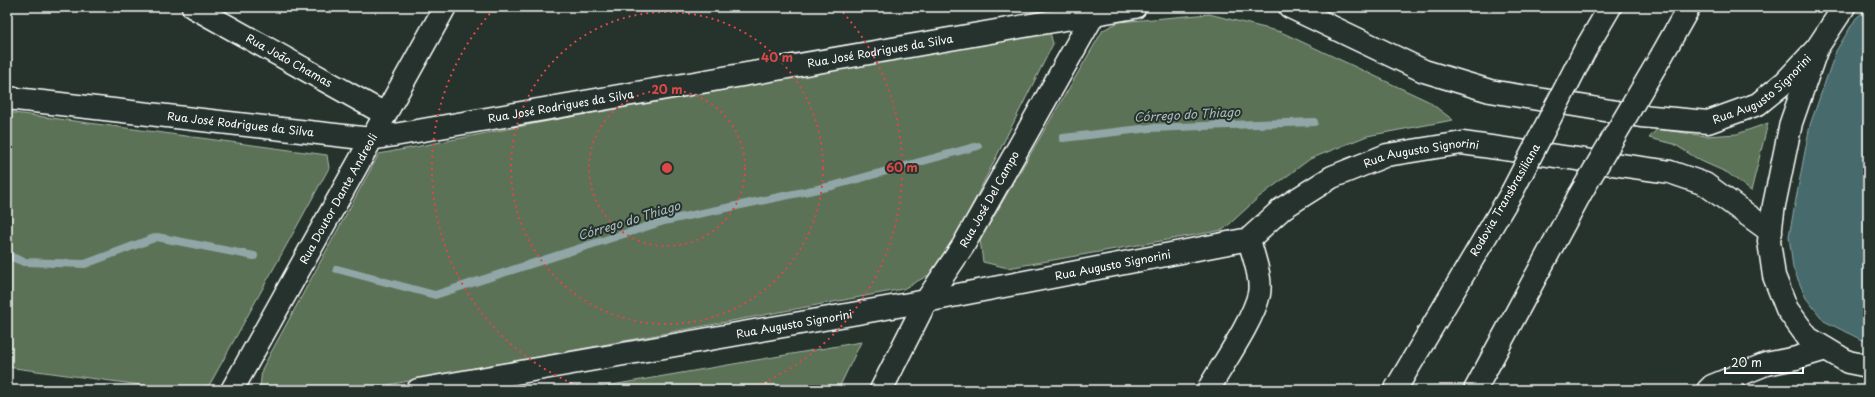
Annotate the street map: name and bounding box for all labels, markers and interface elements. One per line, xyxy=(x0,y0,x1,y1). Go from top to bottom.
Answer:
street label: Rua João Chamas xyxy=(243,29,336,91)
street label: Rua José Rodrigues da Silva xyxy=(806,30,955,71)
text: 40 m xyxy=(761,48,793,66)
street label: Rua Augusto Signorini xyxy=(1710,50,1815,128)
text: 20 m xyxy=(651,80,683,98)
street label: Rua José Rodrigues da Silva xyxy=(487,85,635,127)
water label: Córrego do Thiago xyxy=(1134,102,1242,126)
street label: Rua José Rodrigues da Silva xyxy=(166,107,315,141)
street label: Rua Doutor Dante Andreoli xyxy=(295,130,381,267)
street label: Rua Augusto Signorini xyxy=(1361,134,1480,172)
street label: Rodovia Transbrasiliana xyxy=(1465,140,1544,259)
street label: Rua José Del Campo xyxy=(955,148,1023,250)
text: 60 m xyxy=(886,158,918,176)
centre of rings xyxy=(660,161,674,175)
water label: Córrego do Thiago xyxy=(575,196,683,244)
street label: Rua Augusto Signorini xyxy=(1053,245,1172,284)
street label: Rua Augusto Signorini xyxy=(735,305,854,342)
scale bar xyxy=(1725,349,1803,375)
text: 20 m xyxy=(1731,353,1762,371)

